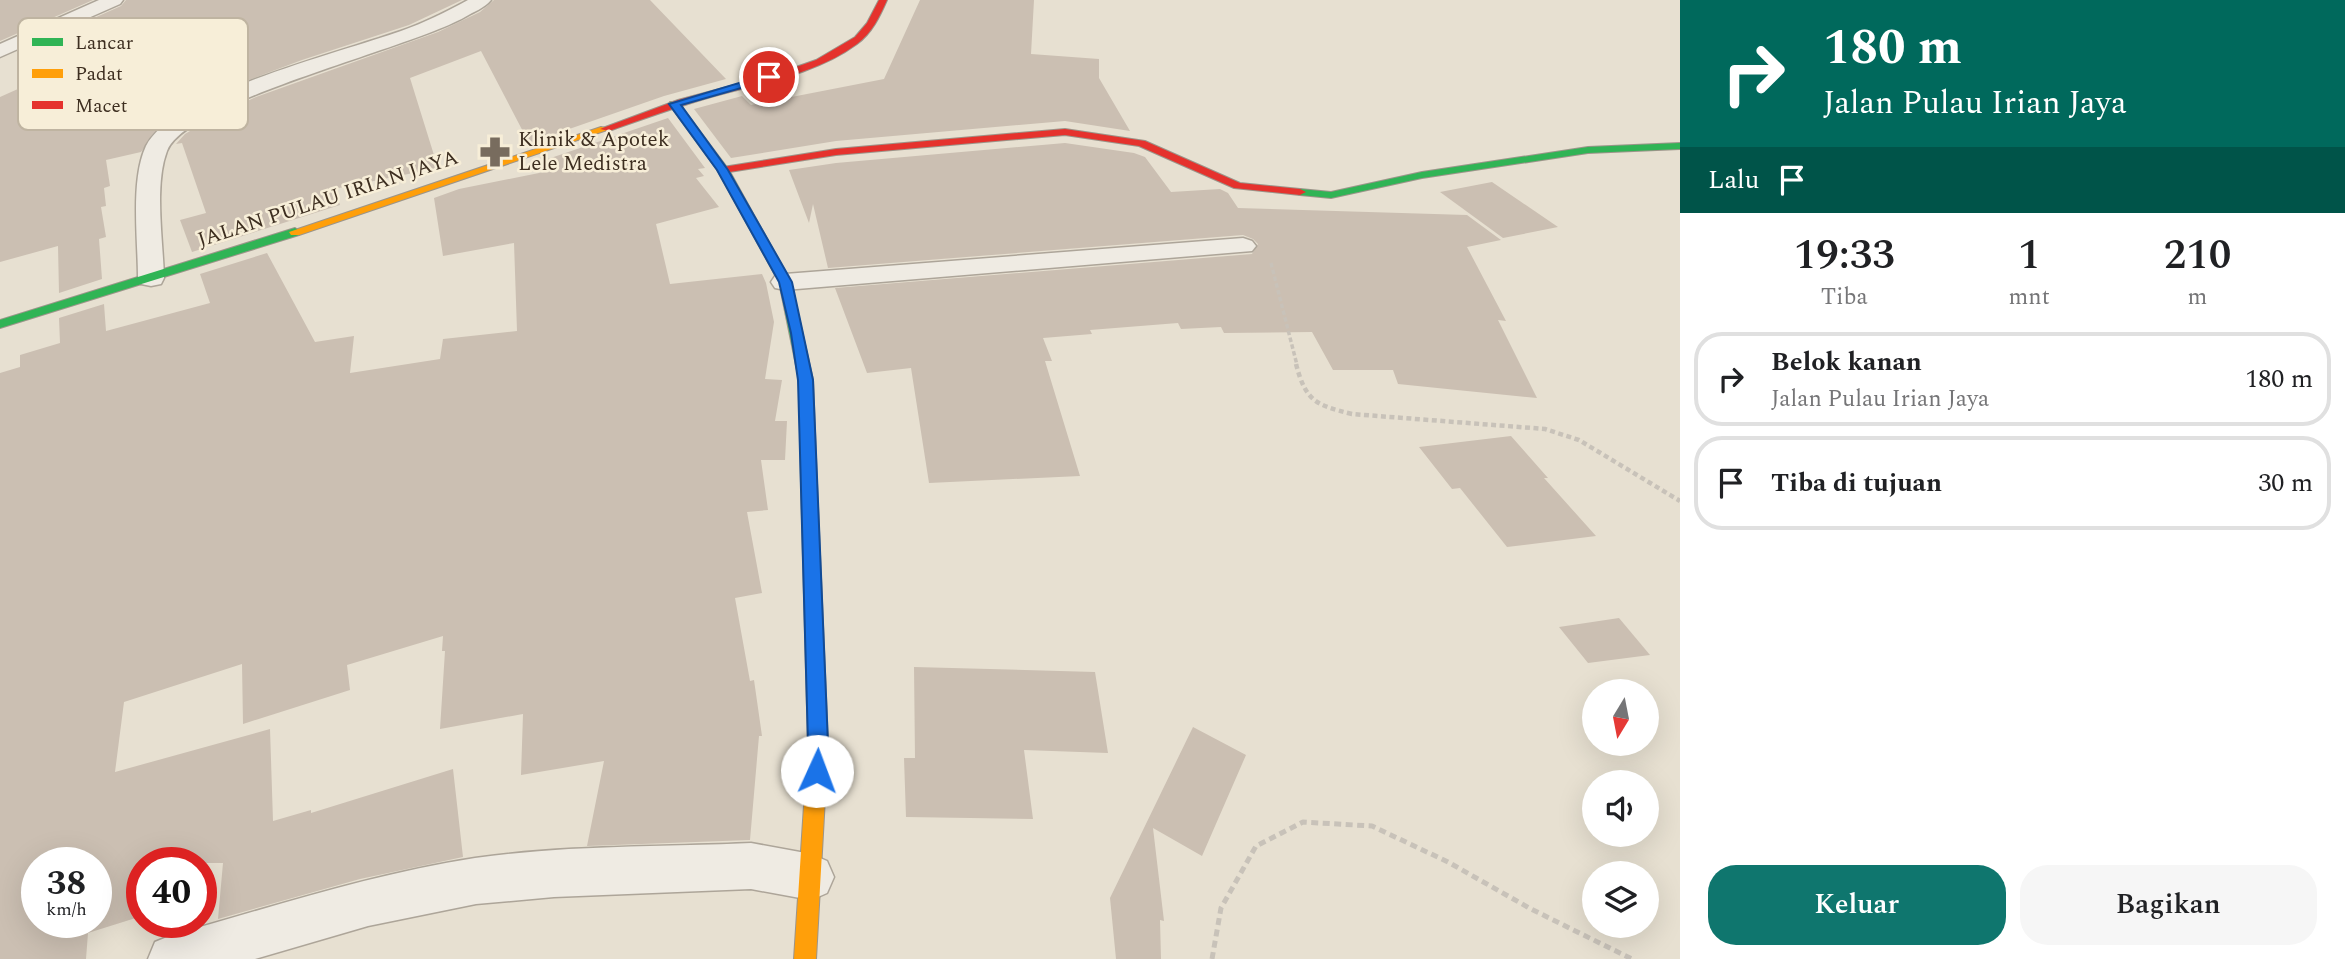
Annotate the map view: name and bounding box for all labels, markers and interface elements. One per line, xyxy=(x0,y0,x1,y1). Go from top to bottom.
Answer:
text: 180 m xyxy=(1823,11,1962,86)
legend xyxy=(18,18,248,130)
icon: right xyxy=(1708,28,1799,119)
text: Lancar xyxy=(75,29,134,58)
pin xyxy=(739,47,799,107)
icon: arrive xyxy=(750,58,788,96)
text: Padat xyxy=(75,60,123,89)
text: Jalan Pulau Irian Jaya xyxy=(1823,79,2127,128)
text: Macet xyxy=(75,92,128,121)
place label: Klinik & Apotek Lele Medistra xyxy=(518,124,670,180)
pharmacy icon: Klinik & Apotek Lele Medistra xyxy=(478,135,512,169)
street label: JALAN PULAU IRIAN JAYA xyxy=(193,142,463,256)
text: Lalu xyxy=(1708,160,1759,200)
icon: arrive xyxy=(1773,161,1811,199)
text: 19:33 xyxy=(1794,224,1895,287)
text: 1 xyxy=(2018,224,2040,287)
text: 210 xyxy=(2164,224,2231,287)
text: Tiba xyxy=(1821,280,1868,315)
text: mnt xyxy=(2009,280,2050,315)
text: m xyxy=(2188,280,2207,315)
text: Belok kanan xyxy=(1771,342,1922,382)
text: 180 m xyxy=(2245,359,2313,399)
icon: right xyxy=(1712,360,1750,398)
text: Jalan Pulau Irian Jaya xyxy=(1771,382,1989,417)
text: Tiba di tujuan xyxy=(1771,463,1942,503)
text: 30 m xyxy=(2258,463,2313,503)
icon: arrive xyxy=(1712,464,1750,502)
north arrow xyxy=(1582,679,1659,756)
map controls xyxy=(1582,679,1659,938)
position arrow xyxy=(780,734,854,808)
button: sound xyxy=(1582,770,1659,847)
speed limit sign: 40 xyxy=(126,847,217,938)
text: 38 xyxy=(47,857,86,910)
button: layers xyxy=(1582,861,1659,938)
button: Keluar xyxy=(1708,865,2006,945)
button: Bagikan xyxy=(2020,865,2317,945)
text: km/h xyxy=(46,896,87,923)

